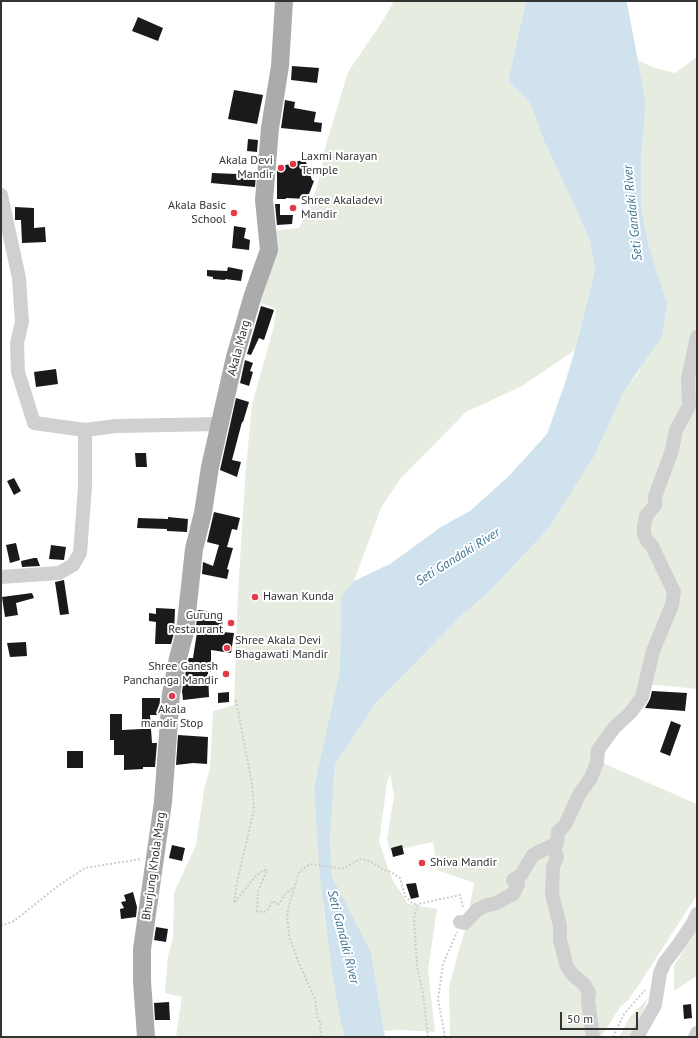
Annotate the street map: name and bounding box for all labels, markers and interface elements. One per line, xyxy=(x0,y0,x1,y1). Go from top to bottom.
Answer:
place label: Laxmi Narayan Temple xyxy=(301,150,377,178)
place label: Akala Devi Mandir xyxy=(219,154,273,182)
marker: Laxmi Narayan Temple xyxy=(288,159,298,169)
marker: Akala Devi Mandir xyxy=(276,163,286,173)
water label: Seti Gandaki River xyxy=(620,164,646,262)
place label: Shree Akaladevi Mandir xyxy=(301,194,383,222)
place label: Akala Basic School xyxy=(168,199,226,227)
marker: Shree Akaladevi Mandir xyxy=(288,203,298,213)
marker: Akala Basic School xyxy=(229,208,239,218)
street label: Akala Marg xyxy=(225,318,253,378)
water label: Seti Gandaki River xyxy=(413,525,503,589)
place label: Hawan Kunda xyxy=(263,590,334,604)
marker: Hawan Kunda xyxy=(250,592,260,602)
place label: Gurung Restaurant xyxy=(168,609,223,637)
marker: Gurung Restaurant xyxy=(226,618,236,628)
place label: Shree Akala Devi Bhagawati Mandir xyxy=(235,634,328,662)
marker: Shree Akala Devi Bhagawati Mandir xyxy=(222,643,232,653)
place label: Shree Ganesh Panchanga Mandir xyxy=(123,660,218,688)
marker: Shree Ganesh Panchanga Mandir xyxy=(221,669,231,679)
marker: Akala mandir Stop xyxy=(167,691,177,701)
place label: Akala mandir Stop xyxy=(141,703,203,731)
street label: Bhurjung Khola Marg xyxy=(139,811,169,921)
place label: Shiva Mandir xyxy=(430,856,497,870)
marker: Shiva Mandir xyxy=(417,858,427,868)
water label: Seti Gandaki River xyxy=(324,888,362,986)
scale bar xyxy=(562,1004,640,1030)
text: 50 m xyxy=(567,1011,593,1026)

